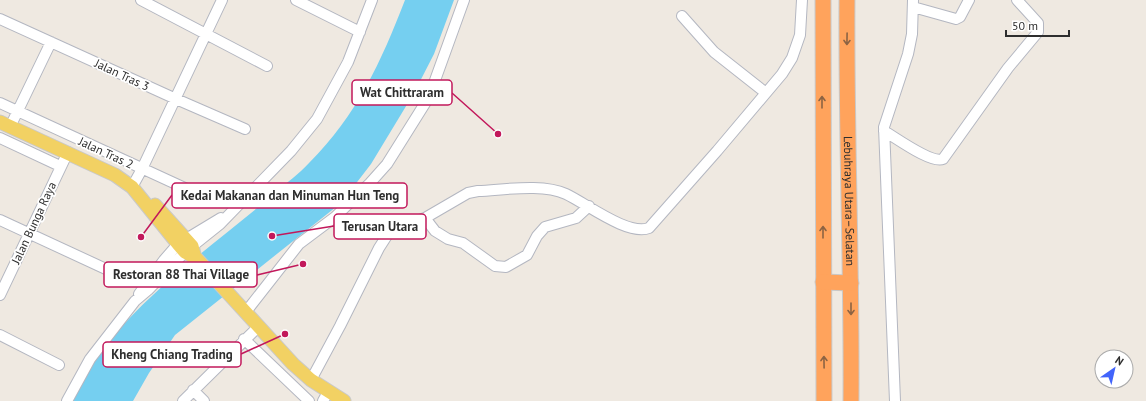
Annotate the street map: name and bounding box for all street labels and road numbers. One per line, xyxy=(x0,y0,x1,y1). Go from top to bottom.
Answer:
street label: Jalan Tras 3 xyxy=(92,55,152,94)
street label: Jalan Tras 2 xyxy=(76,133,136,172)
street label: Lebuhraya Utara–Selatan xyxy=(841,136,858,266)
street label: Jalan Bunga Raya xyxy=(8,179,59,267)

